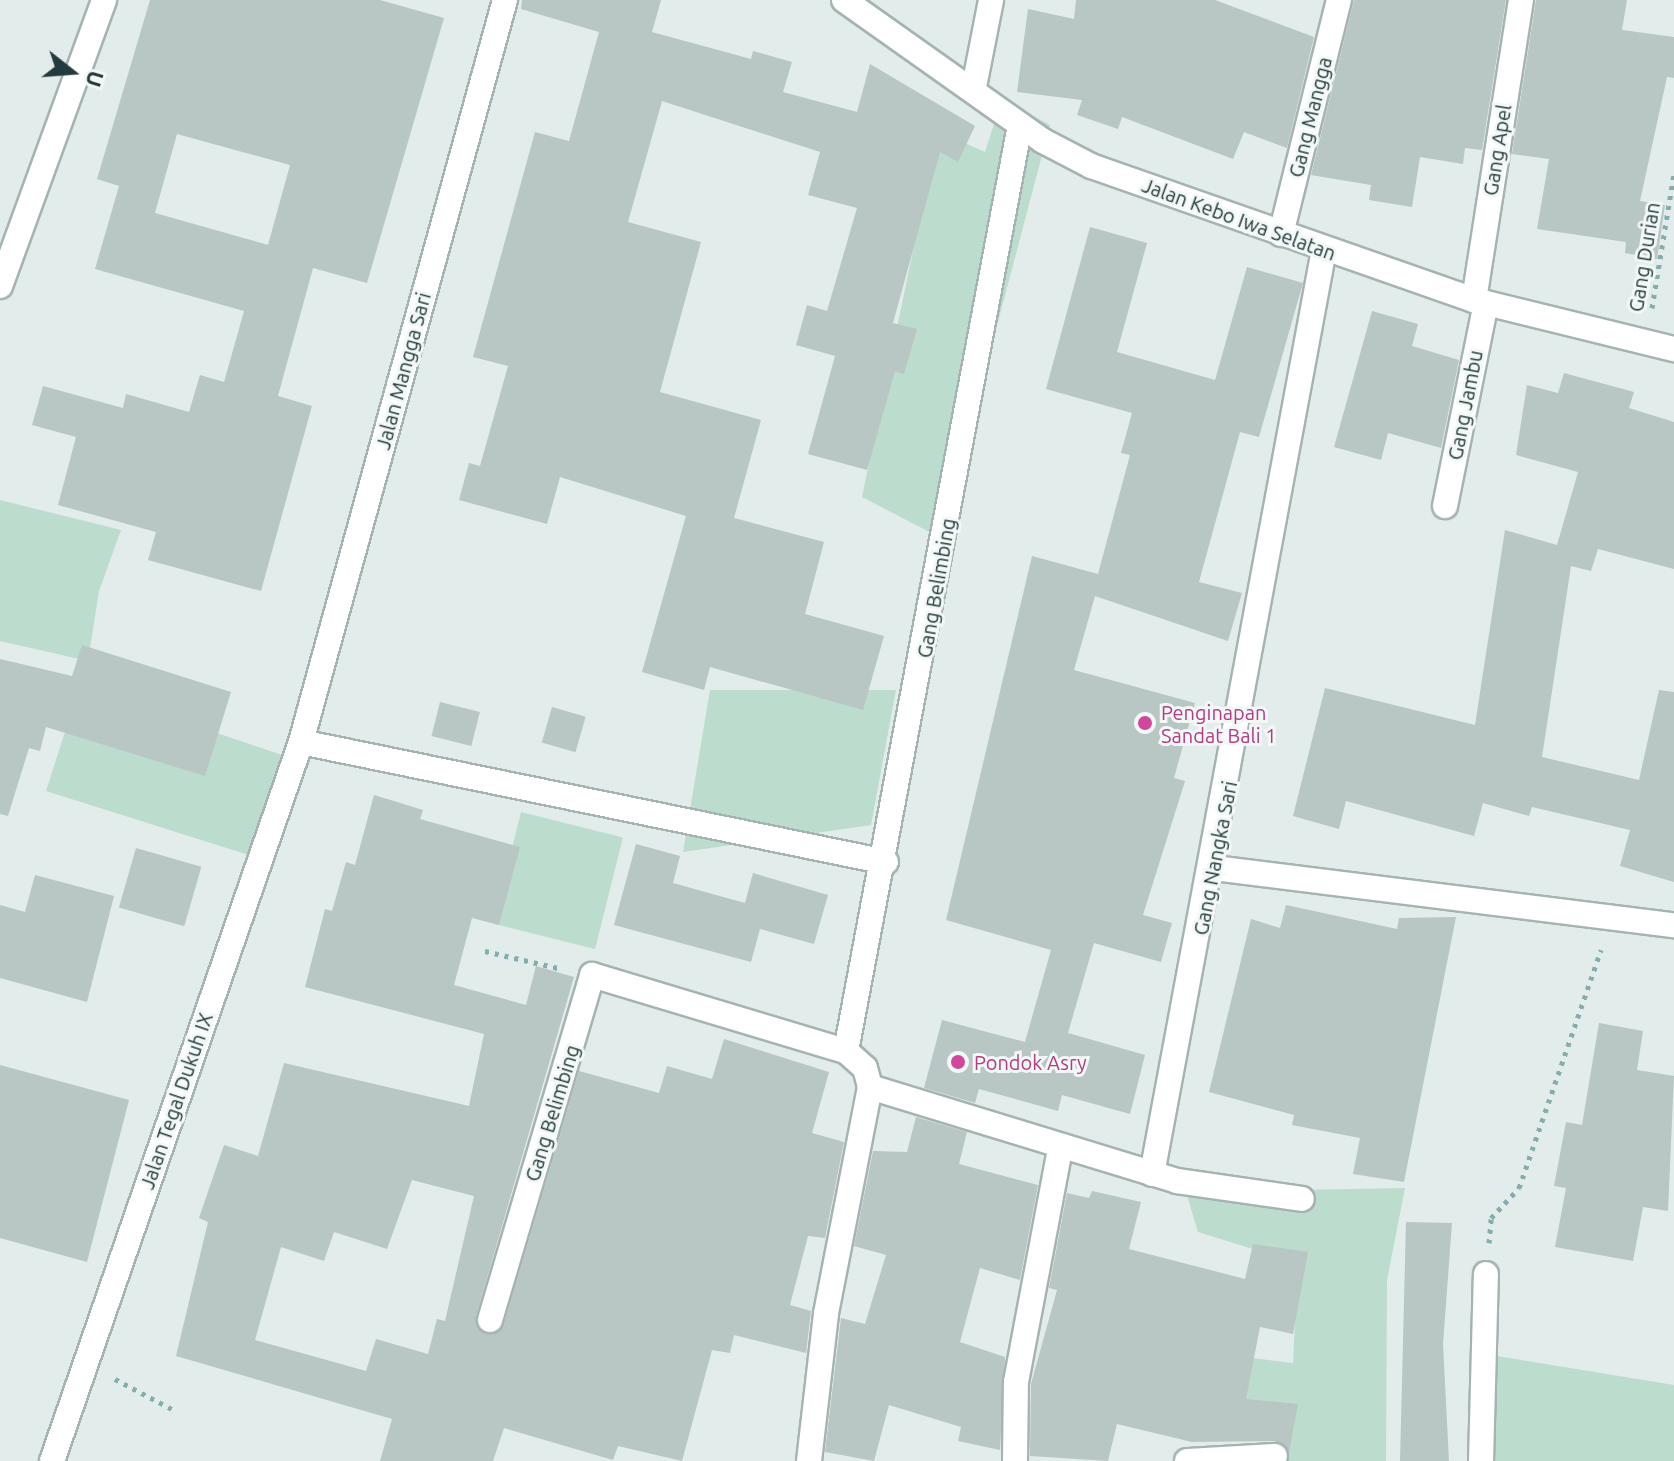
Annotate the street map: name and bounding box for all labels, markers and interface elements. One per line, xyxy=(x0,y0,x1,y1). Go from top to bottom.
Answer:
north arrow xyxy=(32,32,112,112)
street label: Gang Mangga xyxy=(1283,54,1337,180)
text: U xyxy=(81,68,110,90)
street label: Gang Apel xyxy=(1478,103,1516,197)
street label: Jalan Kebo Iwa Selatan xyxy=(1139,173,1339,265)
street label: Gang Durian xyxy=(1623,200,1665,314)
street label: Jalan Mangga Sari xyxy=(370,290,436,452)
street label: Gang Jambu xyxy=(1443,348,1487,462)
street label: Gang Belimbing xyxy=(912,516,960,660)
place label: Penginapan Sandat Bali 1 xyxy=(1161,700,1277,747)
marker: Penginapan Sandat Bali 1 xyxy=(1136,714,1154,732)
street label: Gang Nangka Sari xyxy=(1188,779,1242,937)
street label: Jalan Tegal Dukuh IX xyxy=(135,1010,217,1192)
street label: Gang Belimbing xyxy=(520,1042,584,1184)
place label: Pondok Asry xyxy=(974,1050,1087,1074)
marker: Pondok Asry xyxy=(949,1053,967,1071)

